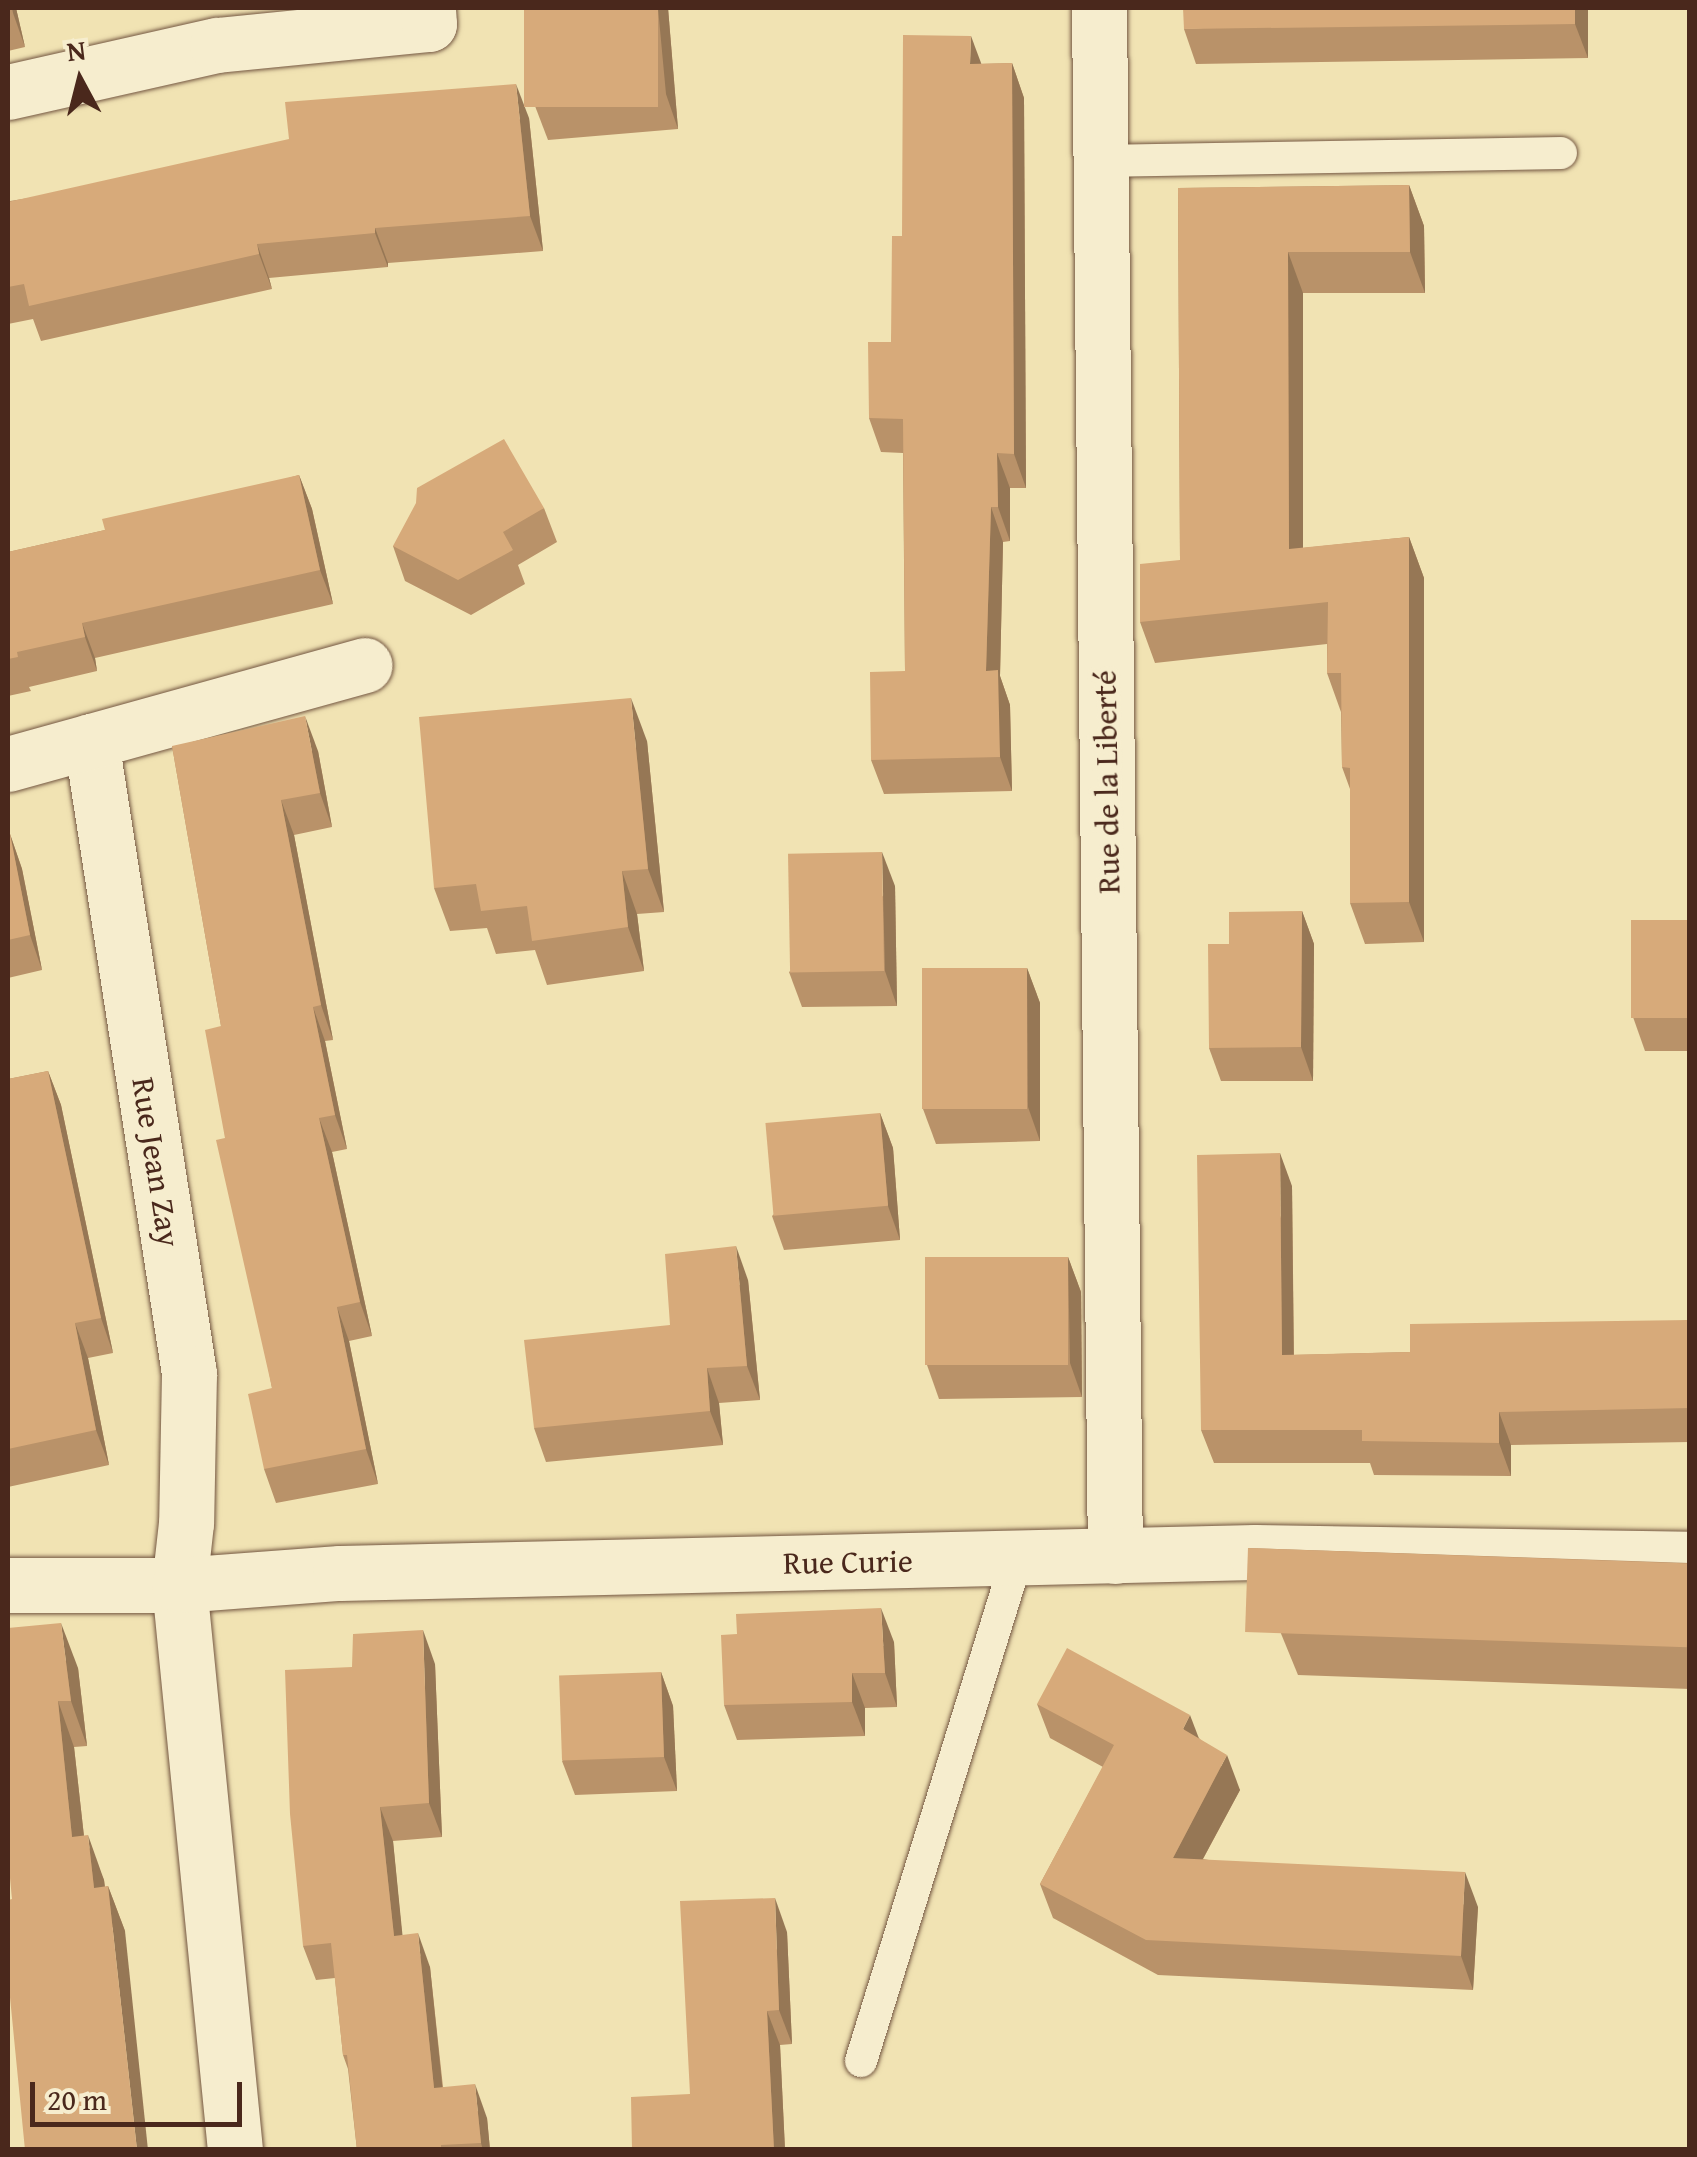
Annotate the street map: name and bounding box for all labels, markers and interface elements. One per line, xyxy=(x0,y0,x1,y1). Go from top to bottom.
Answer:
text: N xyxy=(64,28,88,71)
north arrow xyxy=(30,30,130,130)
street label: Rue de la Liberté xyxy=(1086,670,1128,894)
street label: Rue Jean Zay xyxy=(124,1075,188,1249)
street label: Rue Curie xyxy=(783,1542,913,1582)
scale bar xyxy=(35,2062,248,2124)
text: 20 m xyxy=(47,2077,107,2121)

